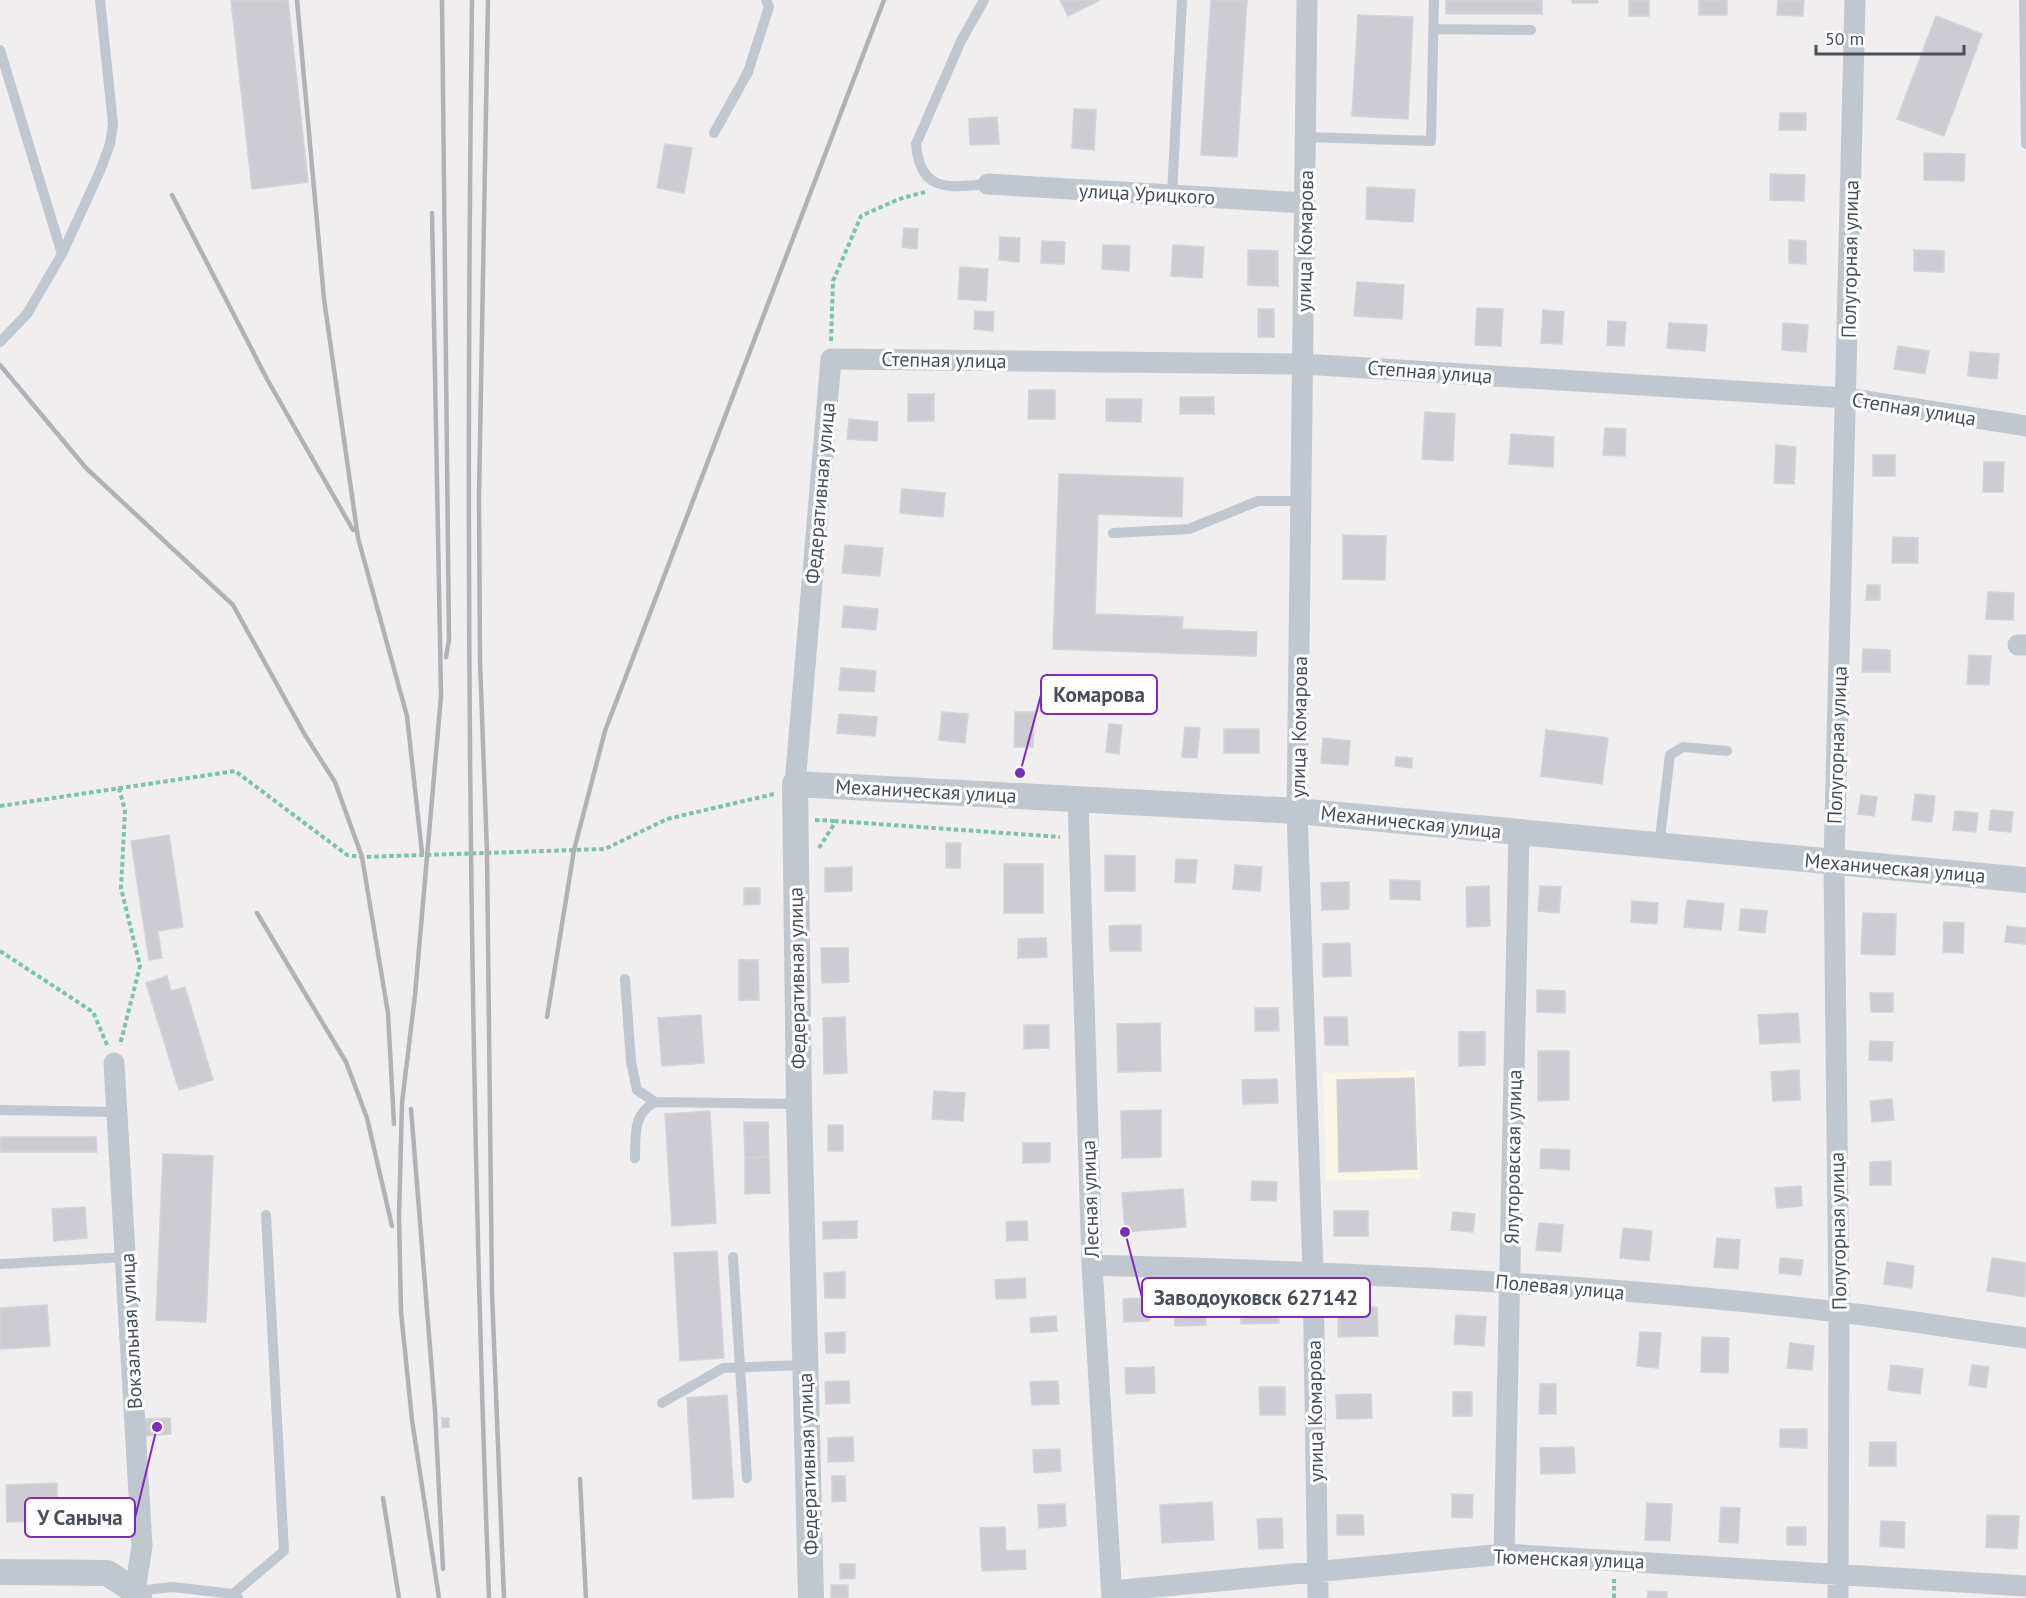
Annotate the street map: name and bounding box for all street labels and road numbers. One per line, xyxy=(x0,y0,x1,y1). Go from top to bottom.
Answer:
street label: улица Комарова xyxy=(1291,170,1319,312)
street label: улица Урицкого xyxy=(1078,177,1216,211)
street label: Полугорная улица xyxy=(1836,180,1864,338)
street label: Степная улица xyxy=(881,346,1007,374)
street label: Степная улица xyxy=(1367,355,1493,389)
street label: Степная улица xyxy=(1850,386,1978,432)
street label: Федеративная улица xyxy=(799,401,841,585)
street label: улица Комарова xyxy=(1285,656,1313,798)
street label: Полугорная улица xyxy=(1821,665,1853,825)
street label: Механическая улица xyxy=(835,773,1017,809)
street label: Механическая улица xyxy=(1319,800,1503,844)
street label: Механическая улица xyxy=(1803,847,1987,889)
street label: Федеративная улица xyxy=(782,887,812,1069)
street label: Ялуторовская улица xyxy=(1498,1069,1528,1245)
street label: Лесная улица xyxy=(1075,1140,1105,1259)
street label: Полугорная улица xyxy=(1824,1152,1852,1310)
street label: Вокзальная улица xyxy=(114,1252,148,1410)
street label: Полевая улица xyxy=(1494,1268,1626,1306)
street label: улица Комарова xyxy=(1301,1340,1329,1482)
street label: Федеративная улица xyxy=(792,1372,824,1556)
street label: Тюменская улица xyxy=(1493,1543,1645,1575)

